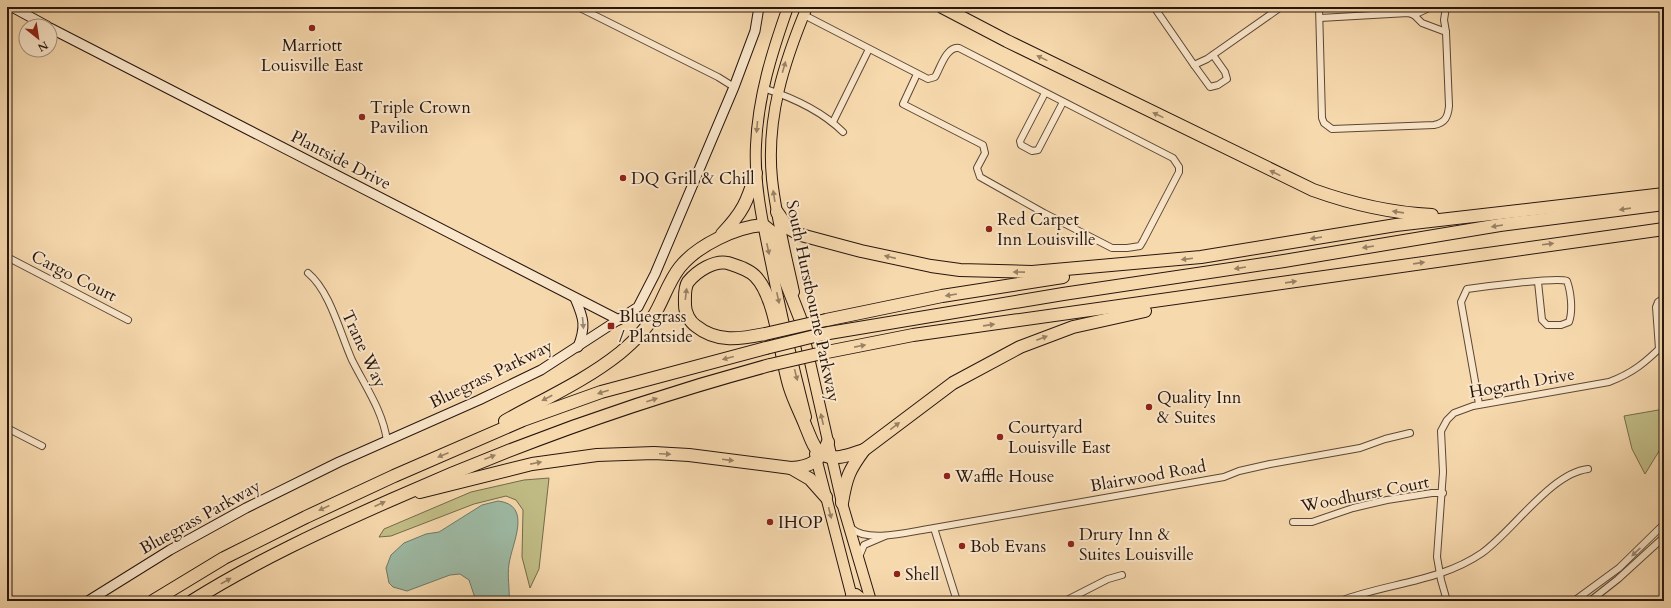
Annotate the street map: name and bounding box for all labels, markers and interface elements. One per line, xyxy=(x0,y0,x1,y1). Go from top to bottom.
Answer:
north arrow xyxy=(18,18,58,58)
marker: Marriott Louisville East xyxy=(307,23,317,33)
place label: Marriott Louisville East xyxy=(261,34,364,77)
text: N xyxy=(34,37,51,55)
one-way arrow xyxy=(1036,55,1048,61)
one-way arrow xyxy=(781,61,787,74)
place label: Triple Crown Pavilion xyxy=(370,96,471,139)
marker: Triple Crown Pavilion xyxy=(357,112,367,122)
one-way arrow xyxy=(1153,112,1164,118)
one-way arrow xyxy=(754,121,761,133)
street label: Plantside Drive xyxy=(287,125,395,195)
place label: DQ Grill & Chill xyxy=(631,167,755,190)
one-way arrow xyxy=(1269,170,1281,176)
marker: DQ Grill & Chill xyxy=(618,173,628,183)
one-way arrow xyxy=(771,190,777,202)
street label: South Hurstbourne Parkway xyxy=(780,198,846,404)
one-way arrow xyxy=(1619,206,1631,212)
place label: Red Carpet Inn Louisville xyxy=(997,208,1096,251)
one-way arrow xyxy=(1392,209,1404,215)
one-way arrow xyxy=(1490,223,1503,229)
marker: Red Carpet Inn Louisville xyxy=(984,224,994,234)
one-way arrow xyxy=(1310,236,1322,242)
one-way arrow xyxy=(1542,241,1554,247)
one-way arrow xyxy=(765,242,771,255)
street label: Cargo Court xyxy=(27,245,121,308)
one-way arrow xyxy=(1362,245,1374,251)
one-way arrow xyxy=(884,254,896,260)
one-way arrow xyxy=(1181,256,1193,262)
one-way arrow xyxy=(1413,260,1425,266)
one-way arrow xyxy=(1234,265,1246,271)
one-way arrow xyxy=(1012,269,1025,275)
one-way arrow xyxy=(1285,279,1297,285)
one-way arrow xyxy=(682,288,689,300)
one-way arrow xyxy=(775,292,781,304)
one-way arrow xyxy=(945,292,957,298)
place label: Bluegrass / Plantside xyxy=(619,305,693,348)
street label: Trane Way xyxy=(336,306,392,392)
one-way arrow xyxy=(580,317,586,329)
marker: Bluegrass / Plantside xyxy=(606,321,616,331)
one-way arrow xyxy=(982,322,995,328)
street label: Bluegrass Parkway xyxy=(425,334,557,414)
one-way arrow xyxy=(1037,335,1049,341)
one-way arrow xyxy=(854,342,866,348)
one-way arrow xyxy=(722,355,734,361)
street label: Hogarth Drive xyxy=(1467,362,1577,404)
one-way arrow xyxy=(793,369,799,382)
place label: Quality Inn & Suites xyxy=(1157,386,1242,429)
one-way arrow xyxy=(596,389,608,395)
one-way arrow xyxy=(541,395,553,402)
one-way arrow xyxy=(647,397,659,403)
marker: Quality Inn & Suites xyxy=(1144,402,1154,412)
one-way arrow xyxy=(819,413,825,425)
place label: Courtyard Louisville East xyxy=(1008,416,1111,459)
one-way arrow xyxy=(890,422,901,431)
marker: Courtyard Louisville East xyxy=(995,432,1005,442)
one-way arrow xyxy=(659,451,672,457)
one-way arrow xyxy=(437,452,448,458)
one-way arrow xyxy=(485,454,496,460)
street label: Blairwood Road xyxy=(1088,454,1208,498)
one-way arrow xyxy=(722,457,734,463)
one-way arrow xyxy=(530,460,542,466)
place label: Waffle House xyxy=(954,465,1054,488)
street label: Woodhurst Court xyxy=(1298,470,1432,518)
marker: Waffle House xyxy=(942,471,952,481)
street label: Bluegrass Parkway xyxy=(136,474,264,560)
one-way arrow xyxy=(374,501,386,507)
one-way arrow xyxy=(318,505,330,511)
one-way arrow xyxy=(828,506,834,519)
place label: IHOP xyxy=(778,511,823,534)
marker: IHOP xyxy=(765,517,775,527)
place label: Drury Inn & Suites Louisville xyxy=(1079,523,1194,566)
place label: Bob Evans xyxy=(970,535,1047,558)
marker: Drury Inn & Suites Louisville xyxy=(1066,539,1076,549)
marker: Bob Evans xyxy=(957,541,967,551)
one-way arrow xyxy=(1632,547,1641,556)
place label: Shell xyxy=(905,563,940,586)
marker: Shell xyxy=(892,569,902,579)
one-way arrow xyxy=(220,578,232,584)

